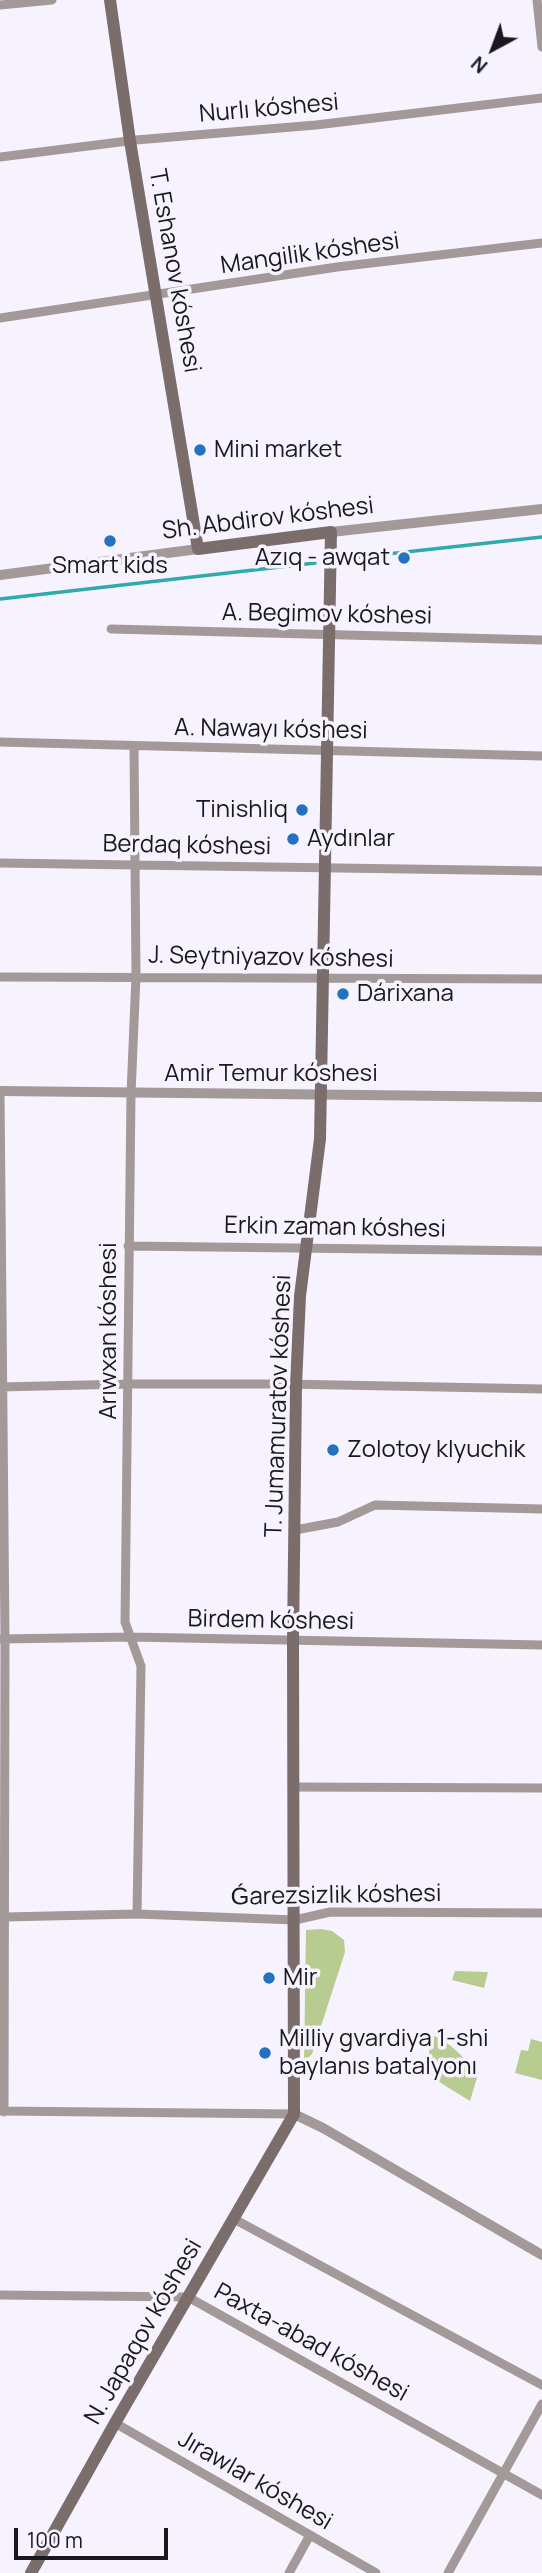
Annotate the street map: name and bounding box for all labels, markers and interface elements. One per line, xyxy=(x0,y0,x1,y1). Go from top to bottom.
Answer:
north arrow xyxy=(458,14,528,84)
text: N xyxy=(466,51,493,79)
street label: Nurlı kóshesi xyxy=(198,89,340,129)
street label: T. Eshanov kóshesi xyxy=(142,167,206,375)
street label: Mangilik kóshesi xyxy=(219,227,401,281)
place label: Mini market xyxy=(214,436,342,464)
marker: Mini market xyxy=(192,442,208,458)
street label: Sh. Abdirov kóshesi xyxy=(160,492,376,546)
marker: Smart kids xyxy=(102,533,118,549)
place label: Azıq - awqat xyxy=(255,544,390,572)
marker: Azıq - awqat xyxy=(396,550,412,566)
place label: Smart kids xyxy=(52,552,168,580)
street label: A. Begimov kóshesi xyxy=(222,599,432,631)
street label: A. Nawayı kóshesi xyxy=(174,714,368,746)
place label: Tinishliq xyxy=(196,796,288,824)
marker: Tinishliq xyxy=(294,802,310,818)
place label: Aydınlar xyxy=(307,825,395,853)
street label: Berdaq kóshesi xyxy=(102,830,272,862)
marker: Aydınlar xyxy=(285,831,301,847)
street label: J. Seytniyazov kóshesi xyxy=(148,941,394,975)
place label: Dárixana xyxy=(357,980,454,1008)
marker: Dárixana xyxy=(335,986,351,1002)
street label: Amir Temur kóshesi xyxy=(164,1060,378,1088)
street label: Erkin zaman kóshesi xyxy=(224,1212,446,1244)
street label: Arıwxan kóshesi xyxy=(95,1242,123,1420)
street label: T. Jumamuratov kóshesi xyxy=(260,1274,298,1538)
place label: Zolotoy klyuchik xyxy=(347,1436,526,1464)
marker: Zolotoy klyuchik xyxy=(325,1442,341,1458)
street label: Birdem kóshesi xyxy=(187,1605,355,1637)
street label: Ǵarezsizlik kóshesi xyxy=(230,1880,442,1912)
place label: Mir xyxy=(283,1964,317,1992)
marker: Mir xyxy=(261,1970,277,1986)
place label: Milliy gvardiya 1-shi baylanıs batalyonı xyxy=(279,2025,489,2081)
marker: Milliy gvardiya 1-shi baylanıs batalyonı xyxy=(257,2045,273,2061)
street label: N. Japaqov kóshesi xyxy=(79,2234,209,2430)
street label: Paxta-abad kóshesi xyxy=(209,2278,413,2408)
street label: Jırawlar kóshesi xyxy=(173,2425,337,2537)
scale bar xyxy=(18,2514,172,2558)
text: 100 m xyxy=(27,2526,83,2554)

